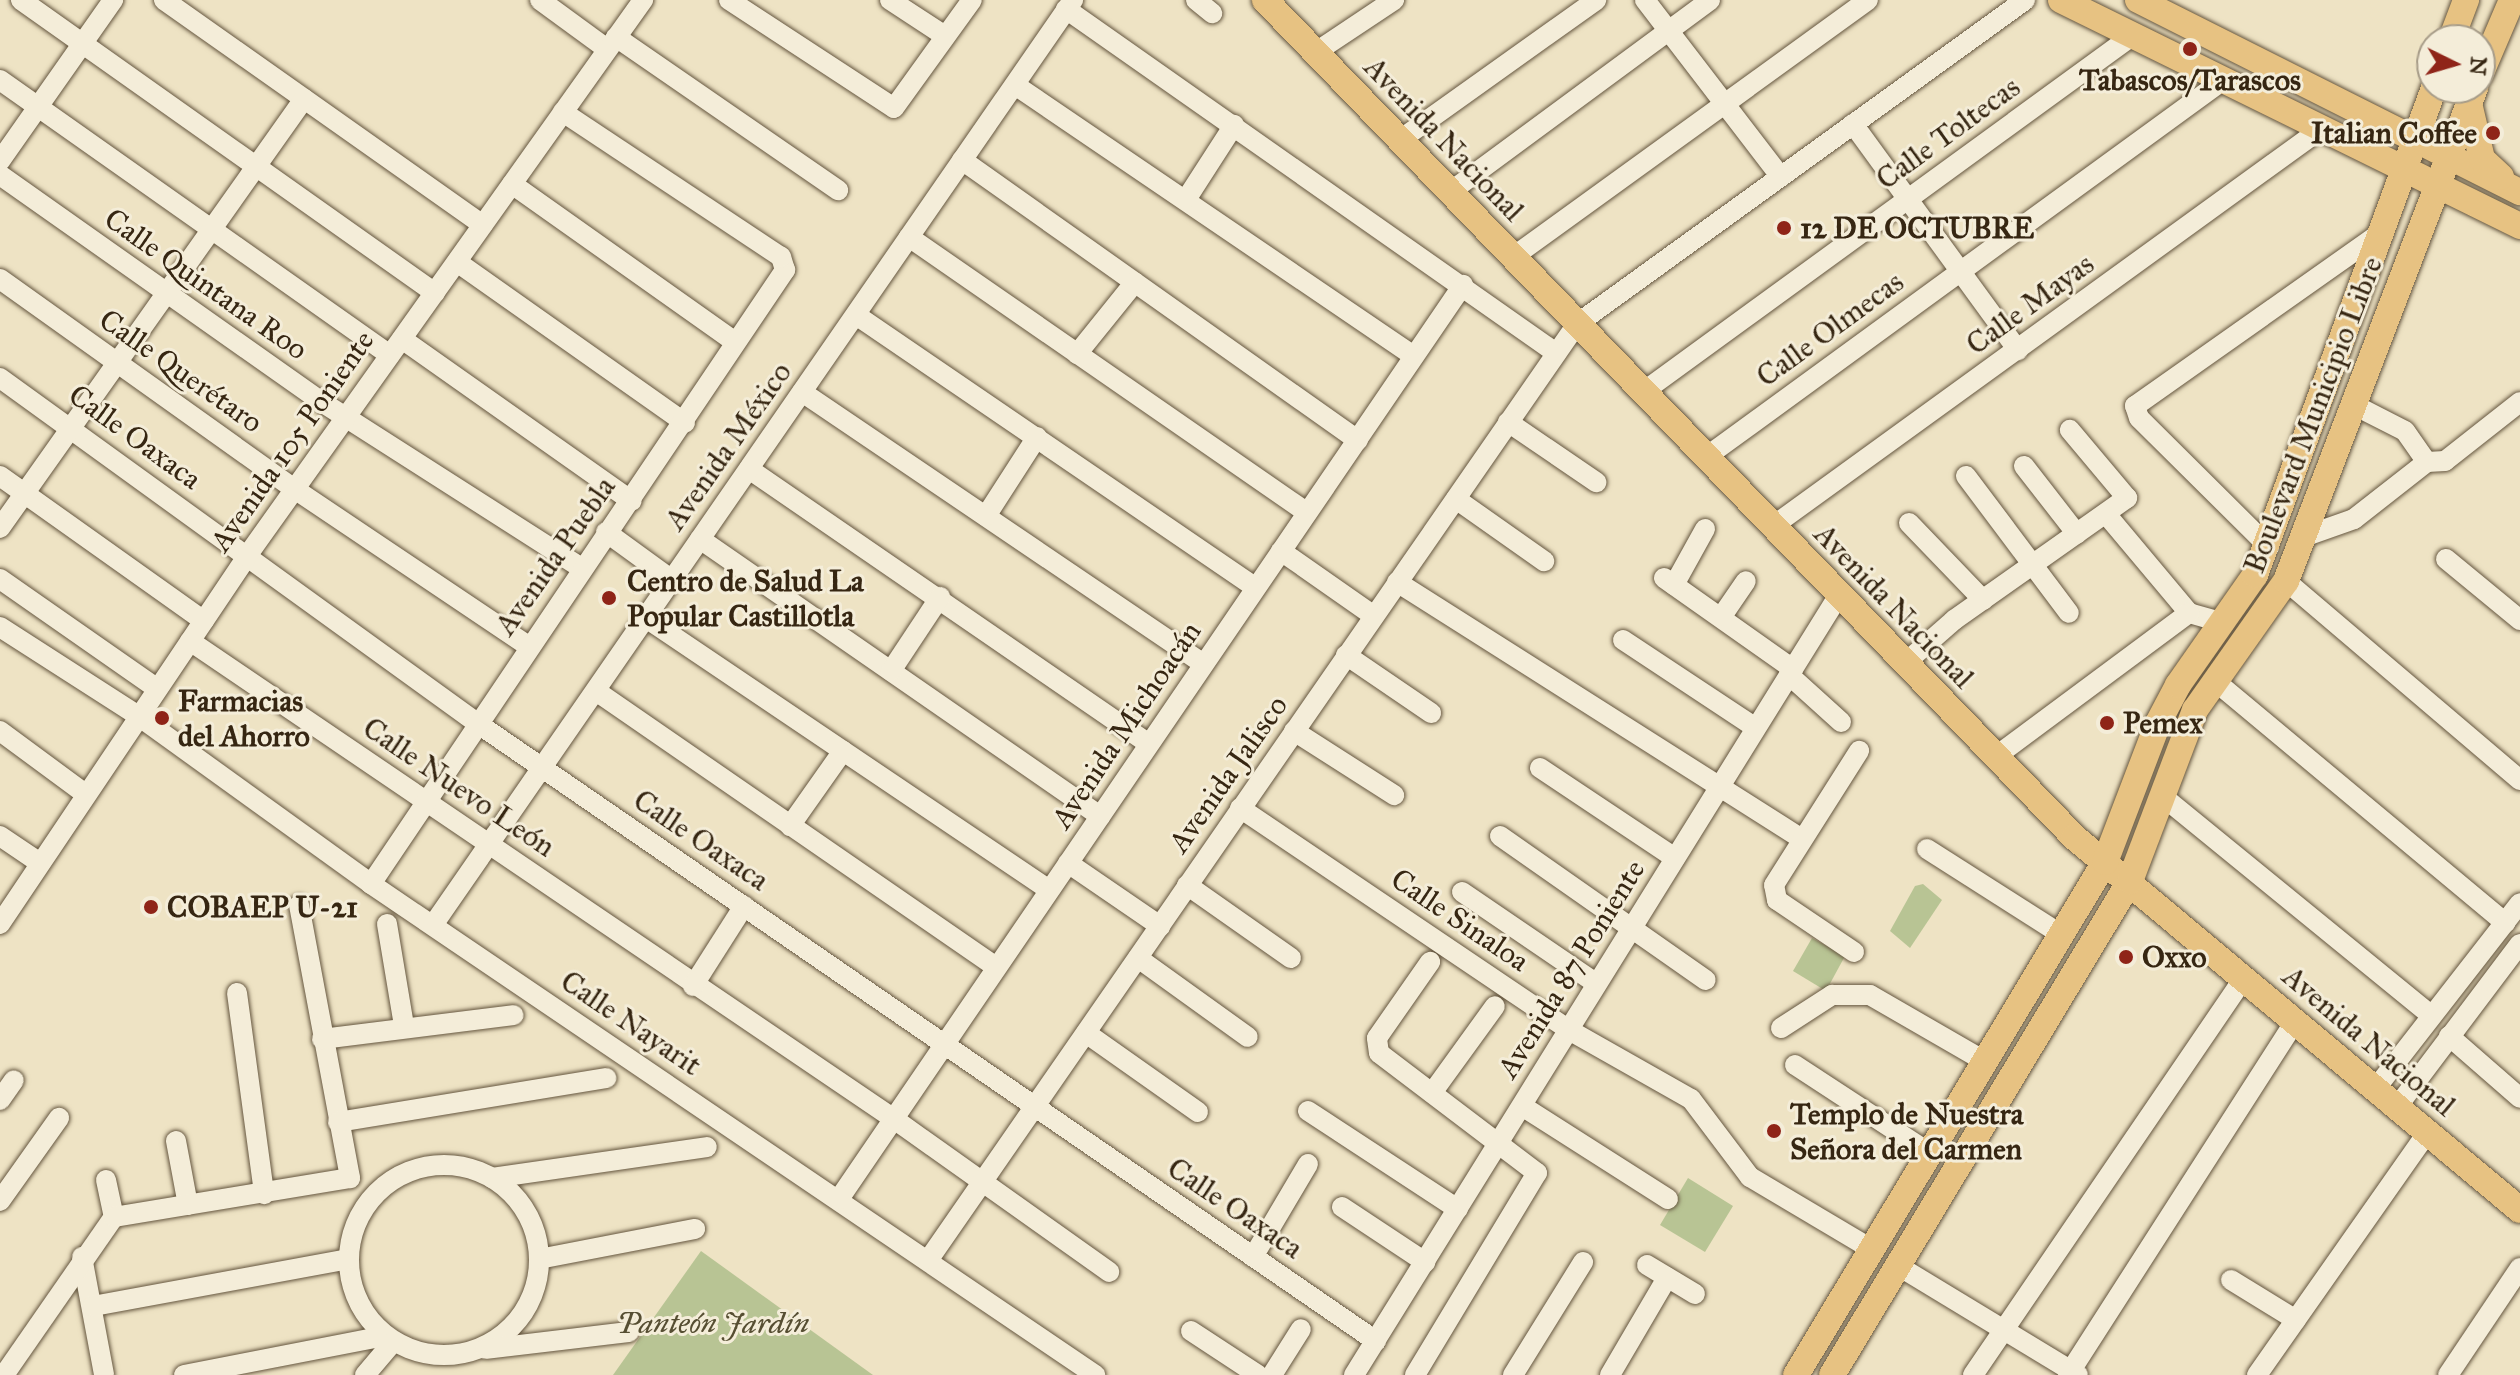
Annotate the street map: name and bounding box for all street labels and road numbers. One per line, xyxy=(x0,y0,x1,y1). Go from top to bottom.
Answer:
street label: Avenida Nacional xyxy=(1357,49,1531,229)
street label: Calle Toltecas xyxy=(1869,69,2027,197)
street label: Calle Quintana Roo xyxy=(97,200,315,368)
street label: Calle Mayas xyxy=(1959,246,2101,362)
street label: Boulevard Municipio Libre xyxy=(2236,252,2390,578)
street label: Calle Olmecas xyxy=(1749,264,1911,394)
street label: Calle Querétaro xyxy=(92,301,270,441)
street label: Avenida 105 Poniente xyxy=(202,324,382,558)
street label: Avenida México xyxy=(657,355,799,537)
street label: Calle Oaxaca xyxy=(62,377,208,497)
street label: Avenida Puebla xyxy=(487,470,623,642)
street label: Avenida Nacional xyxy=(1807,516,1981,696)
street label: Avenida Michoacán xyxy=(1043,615,1209,835)
street label: Avenida Jalisco xyxy=(1161,689,1295,859)
street label: Calle Nuevo León xyxy=(356,710,562,864)
street label: Calle Oaxaca xyxy=(627,782,775,898)
street label: Avenida 87 Poniente xyxy=(1489,853,1653,1085)
street label: Calle Sinaloa xyxy=(1384,861,1536,979)
street label: Avenida Nacional xyxy=(2275,958,2463,1124)
street label: Calle Nayarit xyxy=(554,963,708,1083)
street label: Calle Oaxaca xyxy=(1161,1150,1309,1266)

